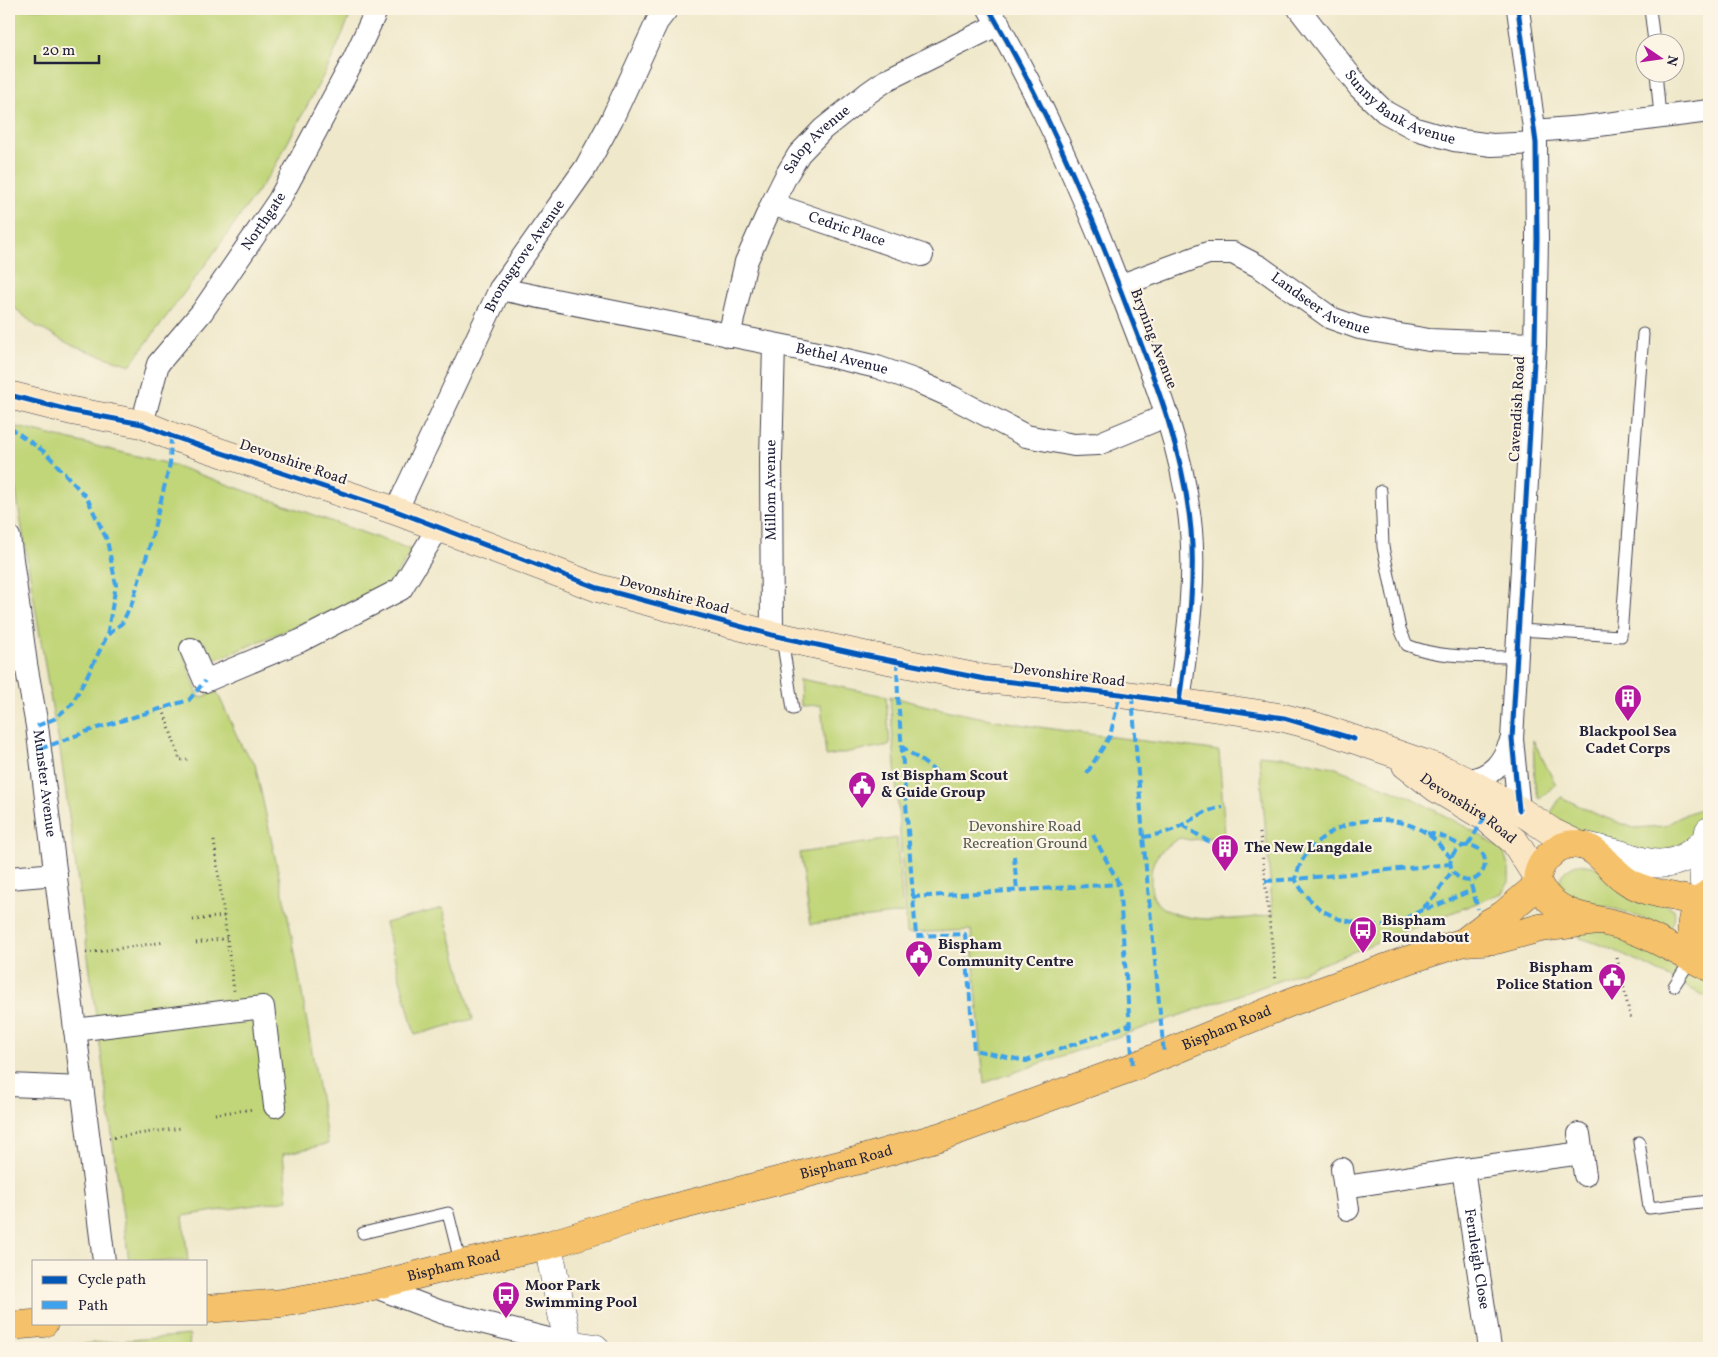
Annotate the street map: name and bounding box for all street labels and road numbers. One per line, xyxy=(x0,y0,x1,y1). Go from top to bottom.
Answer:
street label: Sunny Bank Avenue xyxy=(1339,66,1458,150)
street label: Salop Avenue xyxy=(779,100,855,178)
street label: Northgate xyxy=(237,189,292,255)
street label: Bromsgrove Avenue xyxy=(480,196,570,316)
street label: Cedric Place xyxy=(805,207,888,252)
street label: Landseer Avenue xyxy=(1266,267,1371,340)
street label: Bryning Avenue xyxy=(1124,286,1182,392)
street label: Bethel Avenue xyxy=(794,338,891,381)
street label: Cavendish Road xyxy=(1505,356,1531,462)
street label: Devonshire Road xyxy=(236,435,350,491)
street label: Millom Avenue xyxy=(760,439,782,541)
street label: Devonshire Road xyxy=(617,571,731,621)
street label: Devonshire Road xyxy=(1012,659,1126,693)
street label: Munster Avenue xyxy=(27,728,61,838)
street label: Devonshire Road xyxy=(1415,769,1521,849)
street label: Bispham Road xyxy=(1179,1001,1275,1056)
street label: Bispham Road xyxy=(798,1140,895,1185)
street label: Fernleigh Close xyxy=(1459,1207,1495,1311)
street label: Bispham Road xyxy=(405,1245,503,1288)

